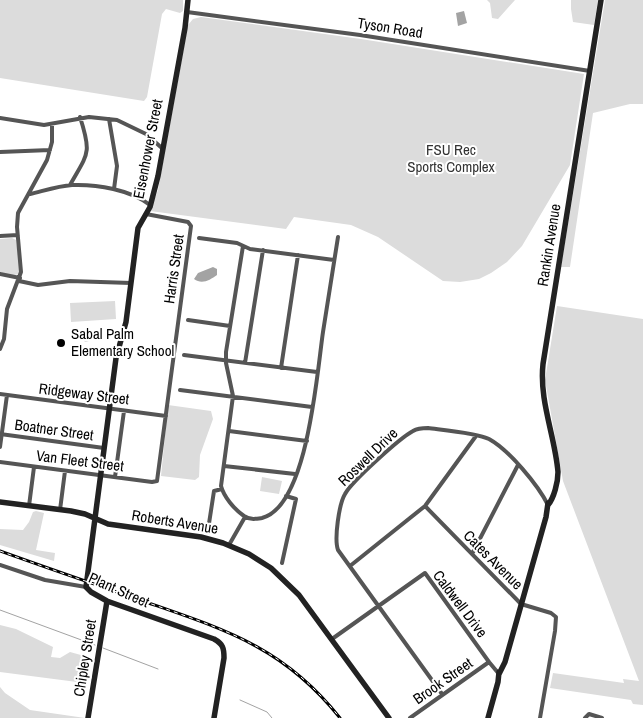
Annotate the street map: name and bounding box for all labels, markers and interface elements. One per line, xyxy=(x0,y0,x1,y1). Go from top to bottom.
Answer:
street label: Tyson Road xyxy=(356,12,424,43)
street label: Eisenhower Street xyxy=(128,97,168,201)
park label: FSU Rec Sports Complex xyxy=(407,139,496,177)
street label: Rankin Avenue xyxy=(532,202,565,288)
street label: Harris Street xyxy=(158,232,189,305)
place label: Sabal Palm Elementary School xyxy=(71,323,174,361)
marker: Sabal Palm Elementary School xyxy=(55,337,67,349)
street label: Ridgeway Street xyxy=(38,378,131,410)
street label: Boatner Street xyxy=(13,414,95,446)
street label: Roswell Drive xyxy=(333,423,402,491)
street label: Van Fleet Street xyxy=(35,445,126,476)
street label: Roberts Avenue xyxy=(130,504,220,539)
street label: Cates Avenue xyxy=(459,525,528,594)
street label: Caldwell Drive xyxy=(428,566,493,642)
street label: Plant Street xyxy=(86,567,153,612)
street label: Chipley Street xyxy=(68,617,101,698)
street label: Brook Street xyxy=(409,652,477,709)

